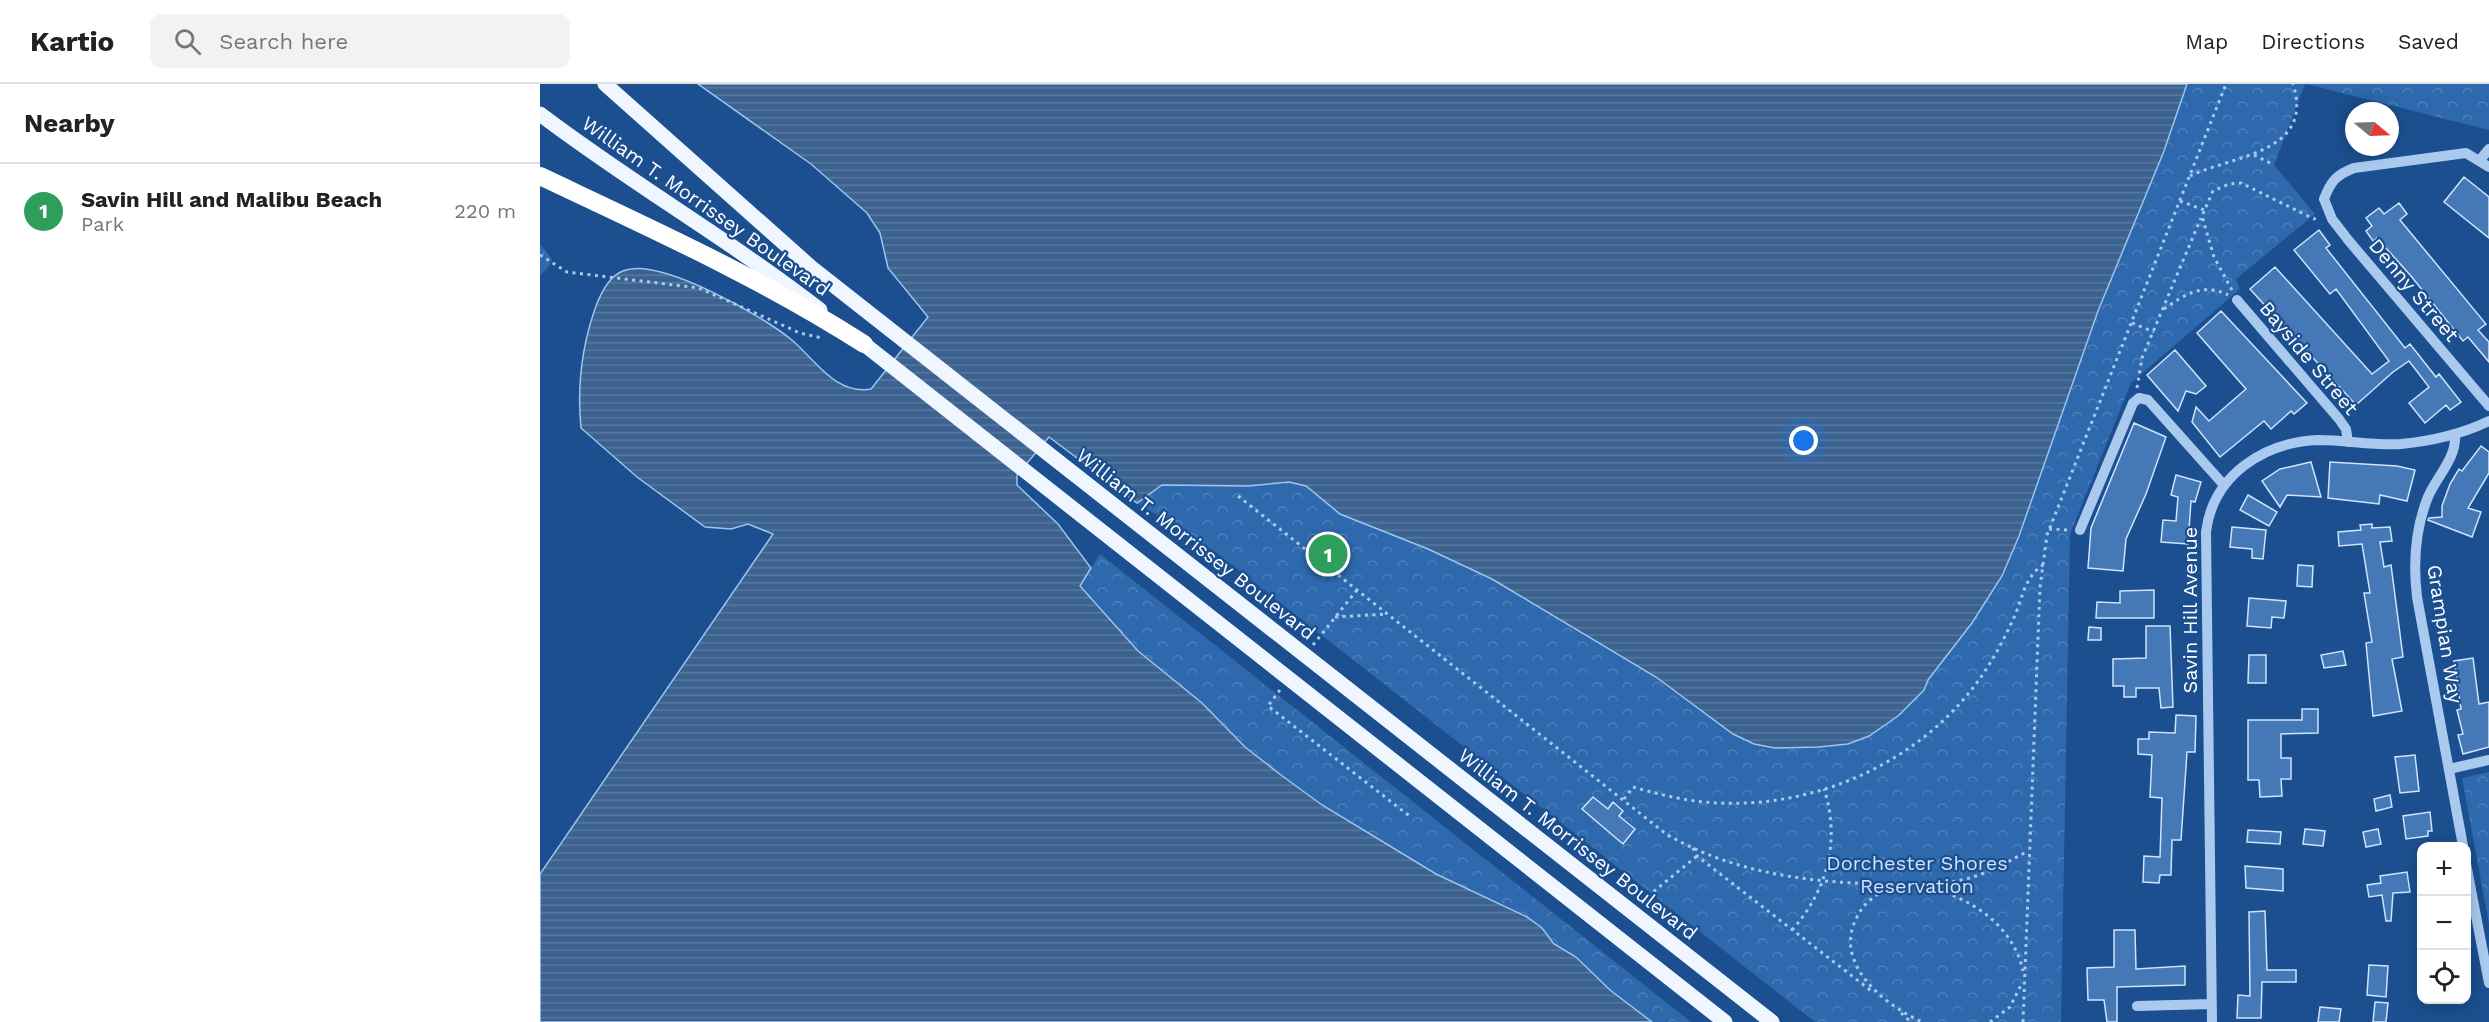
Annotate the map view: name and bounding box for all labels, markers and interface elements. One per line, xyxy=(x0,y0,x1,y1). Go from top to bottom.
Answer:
search box xyxy=(150,14,570,68)
text: Kartio xyxy=(30,25,114,58)
icon: search xyxy=(171,25,204,58)
text: Search here xyxy=(219,29,348,54)
text: Map xyxy=(2185,29,2228,54)
text: Directions xyxy=(2261,29,2365,54)
text: Saved xyxy=(2398,29,2459,54)
north arrow xyxy=(2345,102,2399,156)
text: Nearby xyxy=(24,108,115,138)
street label: William T. Morrissey Boulevard xyxy=(577,111,835,301)
text: Savin Hill and Malibu Beach xyxy=(81,187,382,212)
text: 1 xyxy=(39,199,48,223)
text: 220 m xyxy=(454,199,516,223)
text: Park xyxy=(81,212,124,236)
street label: Denny Street xyxy=(2364,234,2464,347)
street label: Bayside Street xyxy=(2255,296,2364,420)
your location xyxy=(1789,426,1818,455)
street label: William T. Morrissey Boulevard xyxy=(1072,443,1320,645)
street label: Savin Hill Avenue xyxy=(2178,527,2202,693)
pin: 1 xyxy=(1308,532,1348,576)
street label: Grampian Way xyxy=(2422,563,2468,706)
street label: William T. Morrissey Boulevard xyxy=(1454,743,1702,945)
map controls xyxy=(2417,842,2471,1004)
button: + xyxy=(2417,842,2471,896)
park label: Dorchester Shores Reservation xyxy=(1826,851,2008,898)
button: − xyxy=(2417,896,2471,950)
button: locate xyxy=(2417,950,2471,1004)

